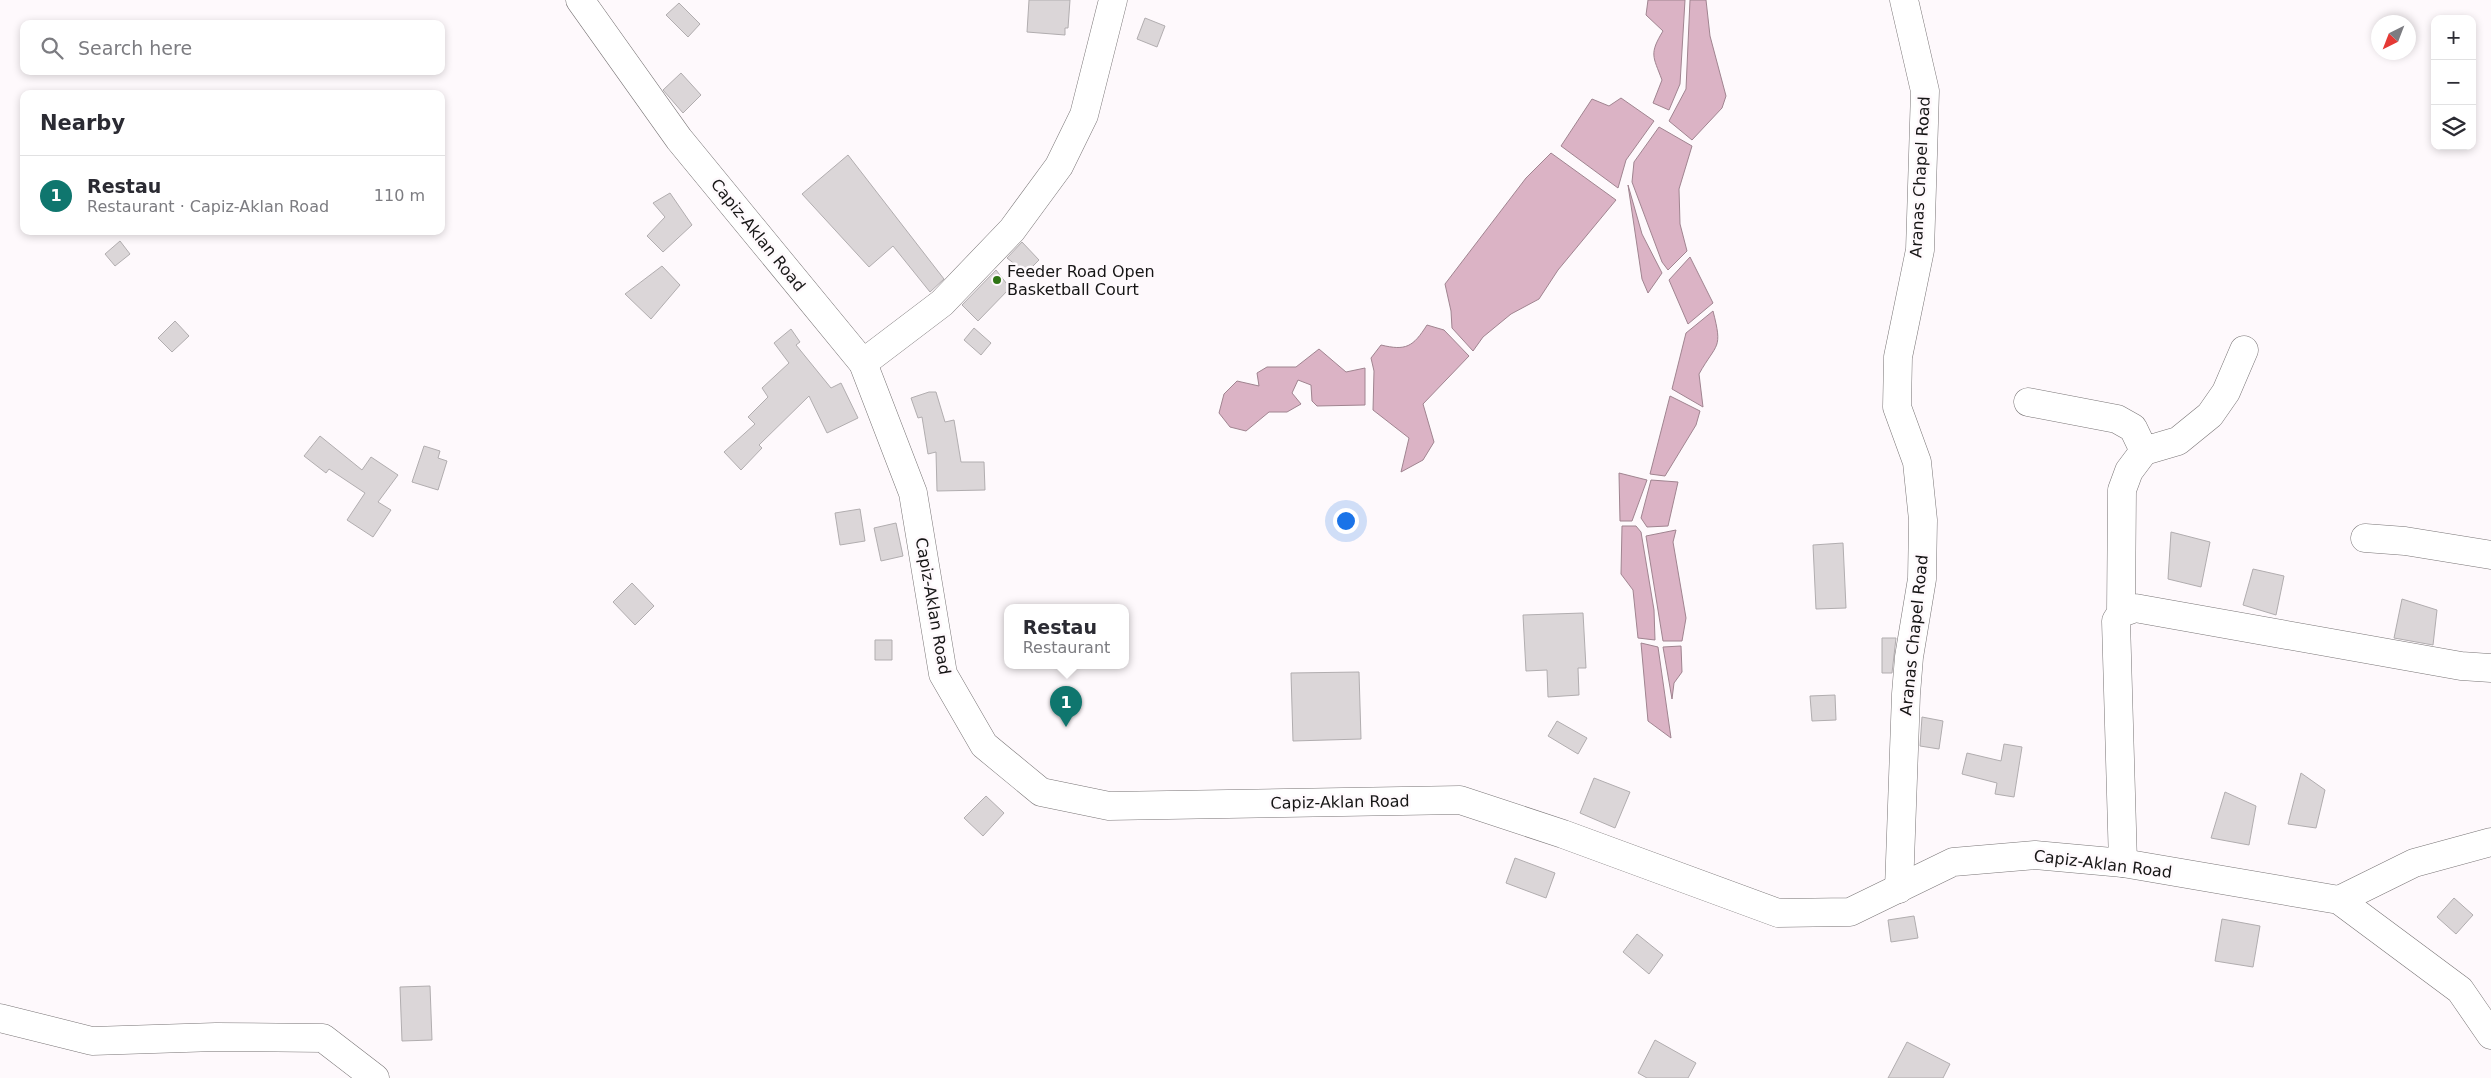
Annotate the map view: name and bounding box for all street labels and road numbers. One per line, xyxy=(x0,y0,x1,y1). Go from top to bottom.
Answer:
street label: Aranas Chapel Road xyxy=(1906,96,1934,258)
street label: Capiz-Aklan Road xyxy=(707,175,809,295)
street label: Capiz-Aklan Road xyxy=(912,536,954,676)
street label: Aranas Chapel Road xyxy=(1896,554,1932,716)
street label: Capiz-Aklan Road xyxy=(1270,791,1410,813)
street label: Capiz-Aklan Road xyxy=(2033,846,2173,882)

